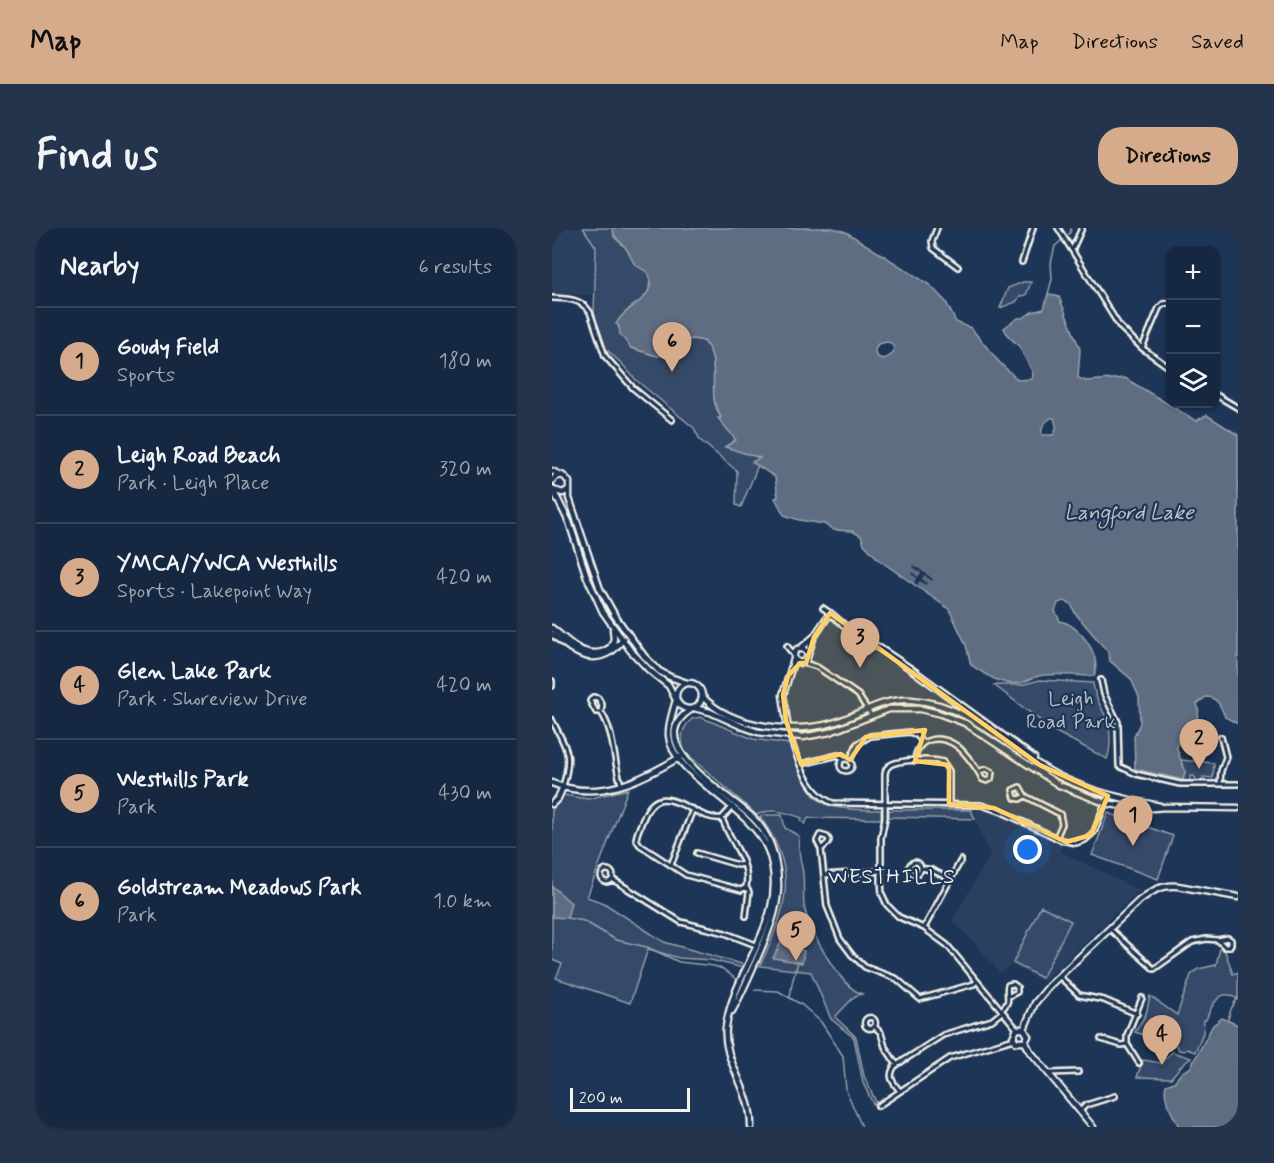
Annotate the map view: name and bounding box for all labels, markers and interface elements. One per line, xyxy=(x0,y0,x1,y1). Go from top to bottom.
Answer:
text: Map xyxy=(30,24,81,61)
text: Map xyxy=(1000,28,1039,56)
text: Directions xyxy=(1072,28,1158,56)
text: Saved xyxy=(1191,28,1244,56)
button: Directions xyxy=(1098,127,1238,185)
text: Find us xyxy=(36,129,158,184)
map controls xyxy=(1166,246,1220,408)
button: + xyxy=(1166,246,1220,300)
text: Nearby xyxy=(60,250,139,284)
text: 6 results xyxy=(419,254,492,281)
button: − xyxy=(1166,300,1220,354)
pin: 6 xyxy=(652,322,692,372)
text: Goudy Field xyxy=(117,334,219,362)
text: 1 xyxy=(75,348,84,375)
text: 180 m xyxy=(439,348,492,375)
button: layers xyxy=(1166,354,1220,408)
text: Sports xyxy=(117,362,175,389)
text: Leigh Road Beach xyxy=(117,442,281,470)
text: 2 xyxy=(75,456,84,483)
text: 320 m xyxy=(439,456,492,483)
text: Park · Leigh Place xyxy=(117,470,269,497)
water label: Langford Lake xyxy=(1064,499,1195,529)
text: YMCA/YWCA Westhills xyxy=(117,550,337,578)
text: 3 xyxy=(75,564,84,591)
text: 420 m xyxy=(436,564,492,591)
text: Sports · Lakepoint Way xyxy=(117,578,312,605)
pin: 3 xyxy=(840,618,880,668)
text: Glen Lake Park xyxy=(117,658,272,686)
text: 4 xyxy=(74,672,85,699)
text: 420 m xyxy=(436,672,492,699)
text: Park · Shoreview Drive xyxy=(117,686,307,713)
park label: Leigh Road Park xyxy=(1026,686,1116,736)
pin: 2 xyxy=(1180,720,1218,769)
text: Westhills Park xyxy=(117,766,249,794)
text: 5 xyxy=(74,780,86,807)
text: 430 m xyxy=(439,780,492,807)
text: Park xyxy=(117,794,157,821)
pin: 1 xyxy=(1114,796,1152,846)
your location xyxy=(1013,835,1042,864)
district label: WESTHILLS xyxy=(828,863,956,891)
text: Goldstream Meadows Park xyxy=(117,874,361,902)
text: 6 xyxy=(74,888,85,915)
text: 1.0 km xyxy=(433,888,492,915)
text: Park xyxy=(117,902,157,929)
pin: 5 xyxy=(776,912,816,961)
pin: 4 xyxy=(1142,1016,1182,1065)
scale bar xyxy=(570,1085,690,1112)
text: 200 m xyxy=(579,1088,623,1109)

